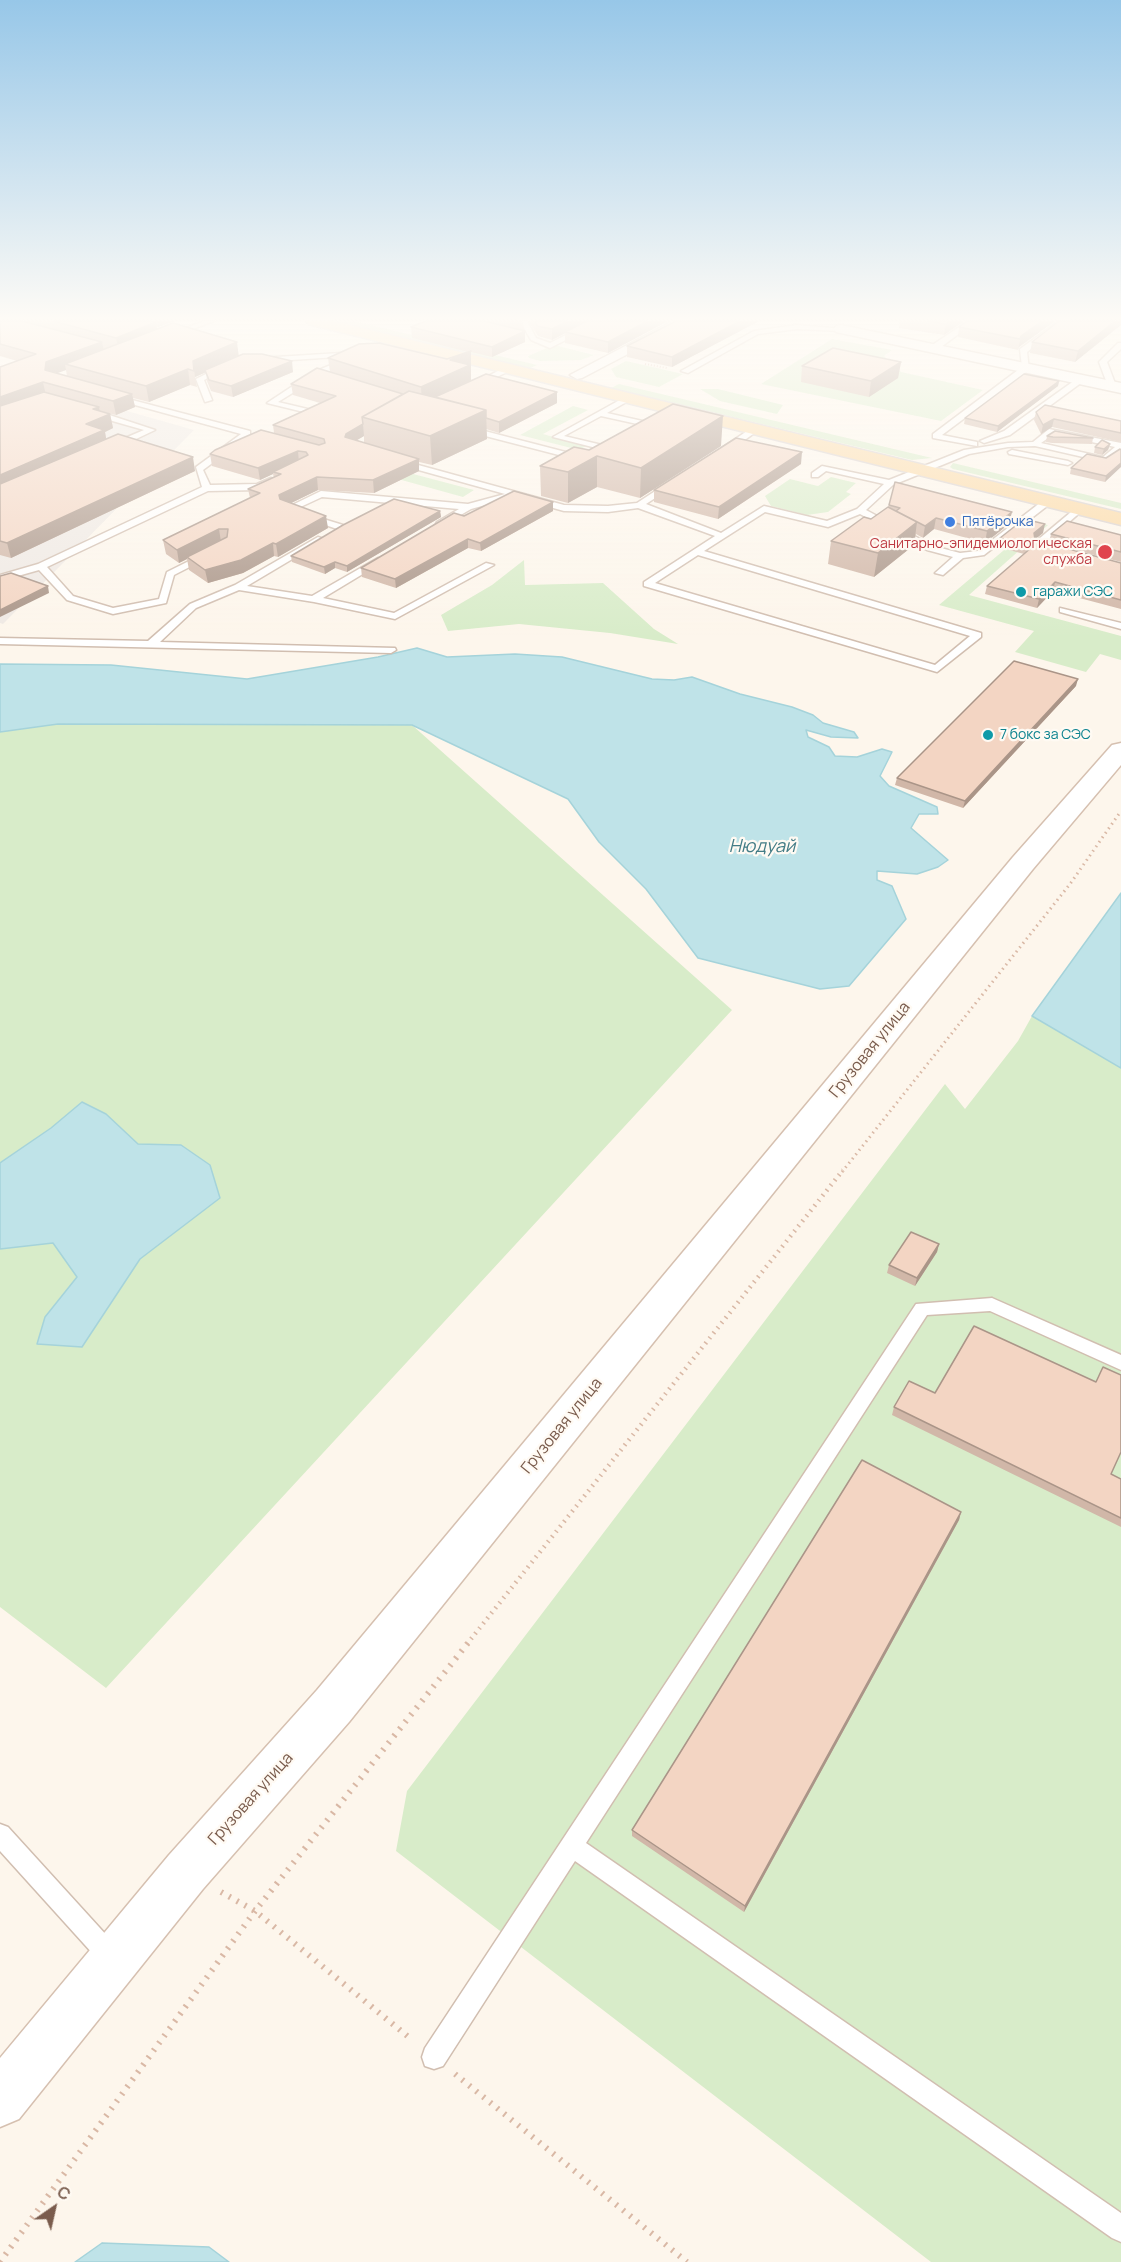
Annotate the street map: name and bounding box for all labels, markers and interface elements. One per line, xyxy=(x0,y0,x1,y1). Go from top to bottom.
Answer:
place label: Пятёрочка xyxy=(962,514,1034,530)
marker: Пятёрочка xyxy=(943,515,957,529)
place label: Санитарно-эпидемиологическая служба xyxy=(870,536,1092,568)
marker: Санитарно-эпидемиологическая служба xyxy=(1096,543,1114,561)
place label: гаражи СЭС xyxy=(1033,584,1113,600)
marker: гаражи СЭС xyxy=(1014,585,1028,599)
place label: 7 бокс за СЭС xyxy=(1000,727,1091,743)
marker: 7 бокс за СЭС xyxy=(981,728,995,742)
water label: Нюдуай xyxy=(729,836,795,858)
street label: Грузовая улица xyxy=(826,998,914,1102)
street label: Грузовая улица xyxy=(518,1374,606,1478)
street label: Грузовая улица xyxy=(205,1749,297,1849)
north arrow xyxy=(24,2178,84,2238)
text: С xyxy=(53,2181,75,2205)

